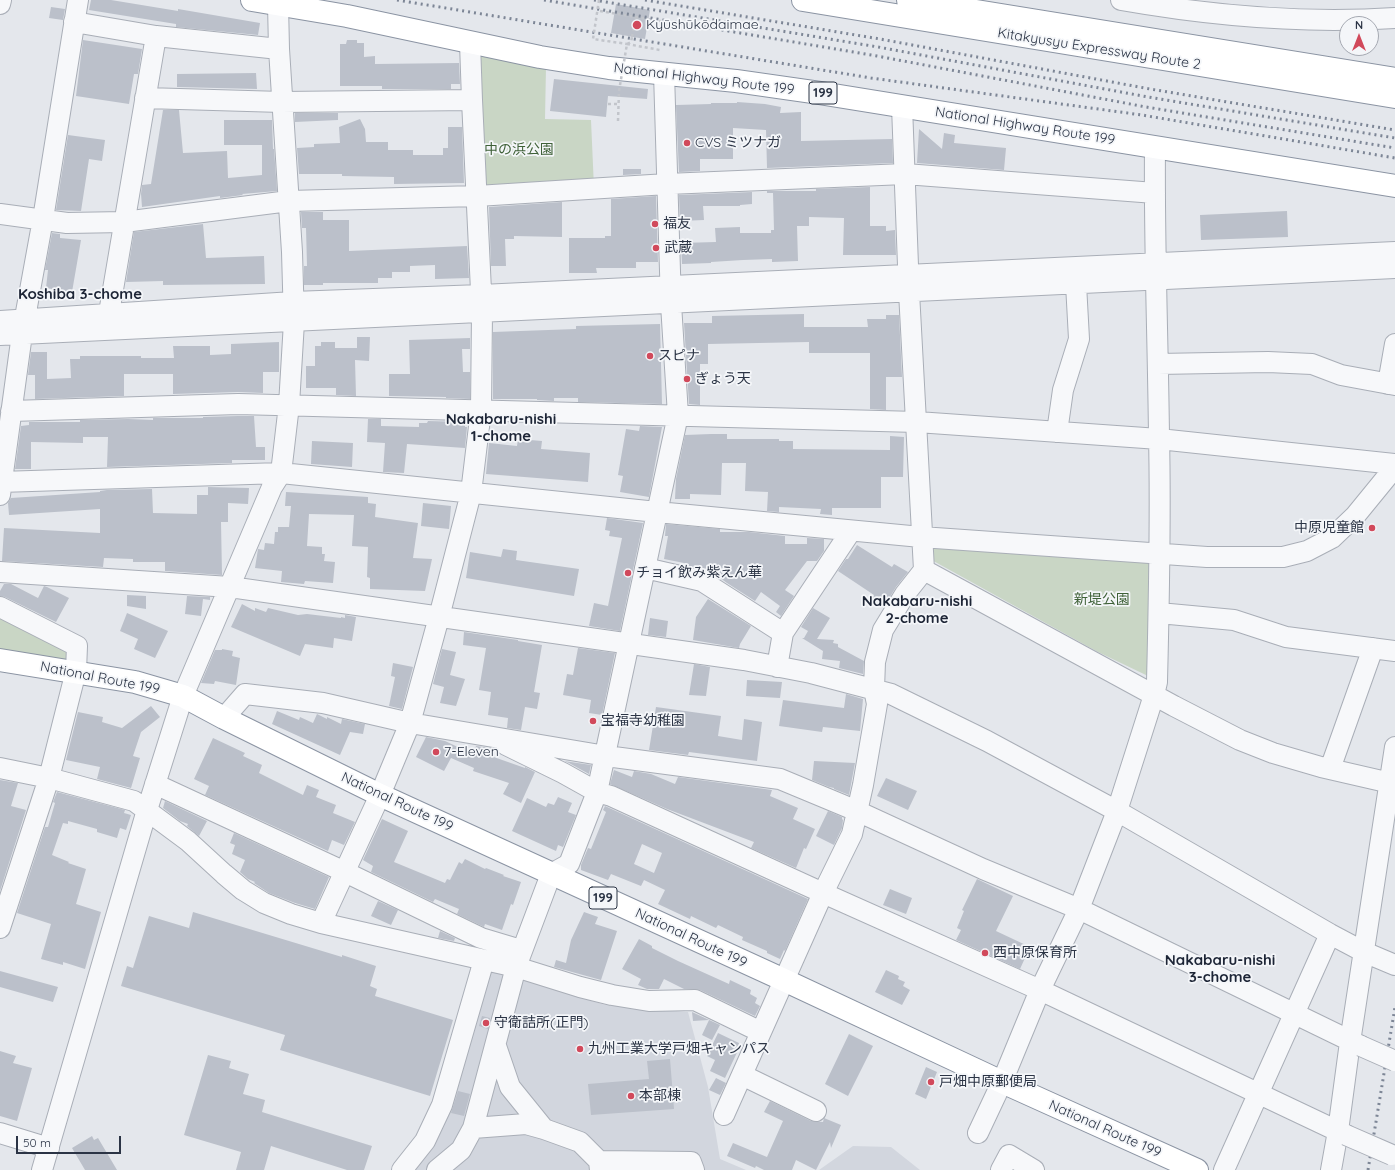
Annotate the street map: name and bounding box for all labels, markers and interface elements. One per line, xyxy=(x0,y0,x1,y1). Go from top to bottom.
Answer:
north arrow xyxy=(1339,16,1379,56)
place label: Kyūshūkōdaimae xyxy=(646,17,759,33)
text: N xyxy=(1355,18,1363,32)
marker: Kyūshūkōdaimae xyxy=(631,19,643,31)
street label: Kitakyusyu Expressway Route 2 xyxy=(996,25,1202,73)
street label: National Highway Route 199 xyxy=(613,60,795,98)
road number: 199 xyxy=(809,82,837,104)
street label: National Highway Route 199 xyxy=(934,103,1116,149)
place label: CVS ミツナガ xyxy=(695,135,781,151)
marker: CVS ミツナガ xyxy=(682,138,692,148)
park label: 中の浜公園 xyxy=(484,142,554,158)
place label: 福友 xyxy=(663,216,691,232)
marker: 福友 xyxy=(650,219,660,229)
place label: 武蔵 xyxy=(664,240,692,256)
marker: 武蔵 xyxy=(651,243,661,253)
district label: Koshiba 3-chome xyxy=(18,285,142,303)
place label: スピナ xyxy=(658,348,700,364)
marker: スピナ xyxy=(645,351,655,361)
place label: ぎょう天 xyxy=(695,371,751,387)
marker: ぎょう天 xyxy=(682,374,692,384)
district label: Nakabaru-nishi 1-chome xyxy=(446,410,556,445)
place label: 中原児童館 xyxy=(1294,520,1364,536)
marker: 中原児童館 xyxy=(1367,523,1377,533)
place label: チョイ飲み紫えん華 xyxy=(636,565,762,581)
marker: チョイ飲み紫えん華 xyxy=(623,568,633,578)
district label: Nakabaru-nishi 2-chome xyxy=(862,592,972,627)
park label: 新堤公園 xyxy=(1074,592,1130,608)
street label: National Route 199 xyxy=(39,658,161,698)
place label: 宝福寺幼稚園 xyxy=(601,713,685,729)
marker: 宝福寺幼稚園 xyxy=(588,716,598,726)
place label: 7-Eleven xyxy=(444,744,499,760)
marker: 7-Eleven xyxy=(431,747,441,757)
street label: National Route 199 xyxy=(338,769,456,835)
road number: 199 xyxy=(589,887,617,909)
street label: National Route 199 xyxy=(632,905,750,971)
place label: 西中原保育所 xyxy=(993,945,1077,961)
marker: 西中原保育所 xyxy=(980,948,990,958)
district label: Nakabaru-nishi 3-chome xyxy=(1165,951,1275,986)
place label: 守衛詰所(正門) xyxy=(494,1015,588,1031)
marker: 守衛詰所(正門) xyxy=(481,1018,491,1028)
place label: 九州工業大学戸畑キャンパス xyxy=(588,1041,770,1057)
marker: 九州工業大学戸畑キャンパス xyxy=(575,1044,585,1054)
place label: 戸畑中原郵便局 xyxy=(939,1074,1037,1090)
marker: 戸畑中原郵便局 xyxy=(926,1077,936,1087)
place label: 本部棟 xyxy=(639,1088,681,1104)
marker: 本部棟 xyxy=(626,1091,636,1101)
street label: National Route 199 xyxy=(1046,1097,1164,1161)
scale bar xyxy=(18,1128,123,1154)
text: 50 m xyxy=(23,1135,51,1150)

